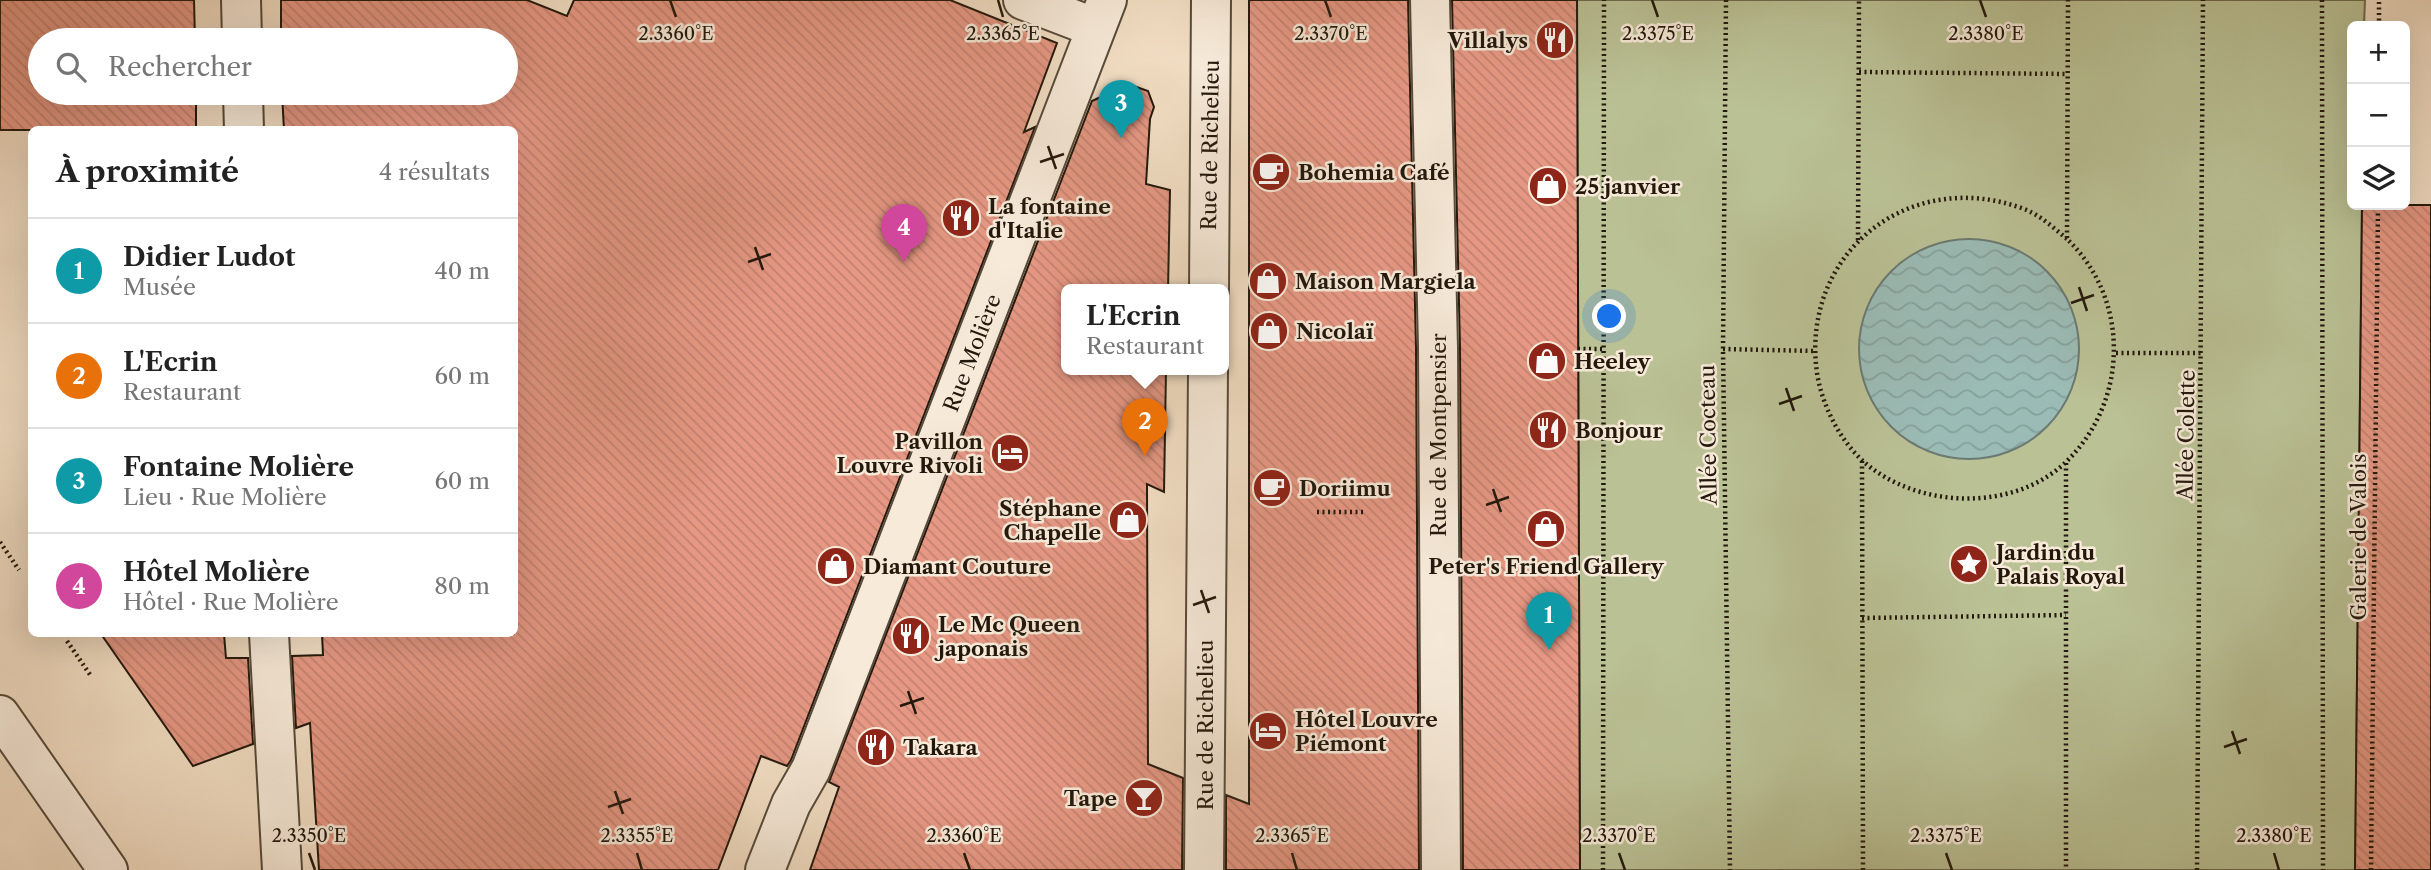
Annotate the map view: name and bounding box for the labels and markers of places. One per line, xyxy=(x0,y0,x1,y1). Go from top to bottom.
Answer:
restaurant icon: Villalys xyxy=(1534,19,1576,61)
place label: Villalys xyxy=(1447,28,1528,53)
pin: 3 xyxy=(1098,80,1144,138)
cafe icon: Bohemia Café xyxy=(1250,151,1292,193)
place label: Bohemia Café xyxy=(1298,160,1450,185)
shop icon: 25 janvier xyxy=(1527,165,1569,207)
place label: 25 janvier xyxy=(1575,174,1681,199)
place label: La fontaine d'Italie xyxy=(988,194,1111,243)
restaurant icon: La fontaine d'Italie xyxy=(940,197,982,239)
pin: 4 xyxy=(881,204,927,262)
shop icon: Maison Margiela xyxy=(1247,260,1289,302)
place label: Maison Margiela xyxy=(1295,269,1477,294)
shop icon: Nicolaï xyxy=(1248,310,1290,352)
place label: Nicolaï xyxy=(1296,319,1374,344)
shop icon: Heeley xyxy=(1526,340,1568,382)
place label: Heeley xyxy=(1574,349,1651,374)
pin: 2 xyxy=(1122,398,1168,456)
restaurant icon: Bonjour xyxy=(1527,409,1569,451)
place label: Bonjour xyxy=(1575,418,1663,443)
place label: Pavillon Louvre Rivoli xyxy=(837,429,984,478)
hotel icon: Pavillon Louvre Rivoli xyxy=(989,432,1031,474)
cafe icon: Doriimu xyxy=(1251,467,1293,509)
place label: Doriimu xyxy=(1299,476,1391,501)
place label: Stéphane Chapelle xyxy=(999,496,1101,545)
shop icon: Stéphane Chapelle xyxy=(1107,499,1149,541)
shop icon: Peter's Friend Gallery xyxy=(1525,508,1567,550)
place label: Jardin du Palais Royal xyxy=(1992,540,2125,589)
place icon: Jardin du Palais Royal xyxy=(1948,543,1990,585)
shop icon: Diamant Couture xyxy=(815,545,857,587)
place label: Diamant Couture xyxy=(863,554,1051,579)
place label: Peter's Friend Gallery xyxy=(1428,554,1665,579)
pin: 1 xyxy=(1526,592,1572,650)
place label: Le Mc Queen japonais xyxy=(934,612,1081,661)
restaurant icon: Le Mc Queen japonais xyxy=(890,615,932,657)
place label: Hôtel Louvre Piémont xyxy=(1295,707,1438,756)
hotel icon: Hôtel Louvre Piémont xyxy=(1247,710,1289,752)
restaurant icon: Takara xyxy=(855,726,897,768)
place label: Takara xyxy=(903,735,978,760)
bar icon: Tape xyxy=(1123,777,1165,819)
place label: Tape xyxy=(1064,786,1117,811)

